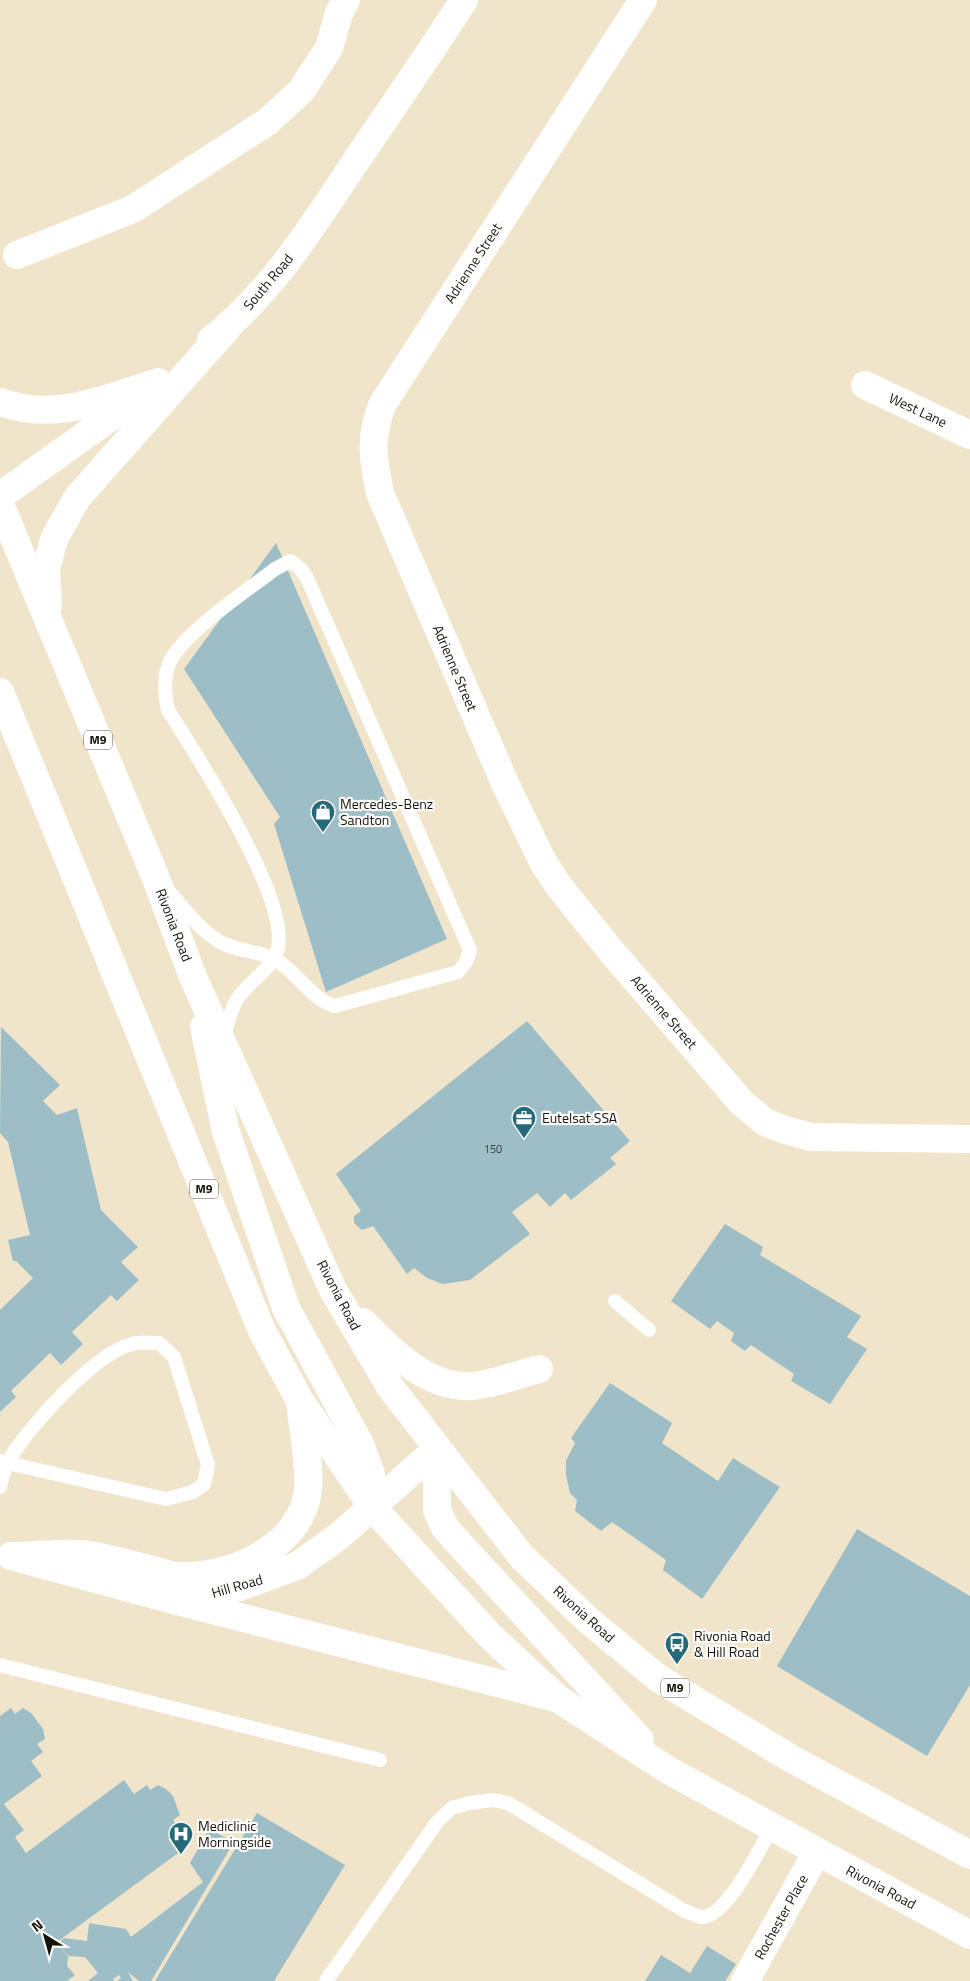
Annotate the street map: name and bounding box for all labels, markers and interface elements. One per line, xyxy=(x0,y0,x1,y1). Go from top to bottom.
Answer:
street label: Adrienne Street xyxy=(439,218,506,307)
street label: South Road xyxy=(238,249,298,315)
street label: West Lane xyxy=(886,387,951,432)
street label: Adrienne Street xyxy=(428,621,483,714)
road number: M9 xyxy=(84,730,112,750)
place label: Mercedes-Benz Sandton xyxy=(340,793,433,830)
shop icon: Mercedes-Benz Sandton xyxy=(310,799,336,833)
street label: Rivonia Road xyxy=(151,885,198,964)
street label: Adrienne Street xyxy=(626,970,703,1053)
office icon: Eutelsat SSA xyxy=(511,1105,537,1139)
place label: Eutelsat SSA xyxy=(542,1107,618,1128)
house number: 150 xyxy=(484,1141,502,1157)
road number: M9 xyxy=(190,1180,218,1198)
street label: Rivonia Road xyxy=(312,1256,367,1334)
street label: Hill Road xyxy=(209,1568,265,1603)
street label: Rivonia Road xyxy=(549,1580,620,1647)
place label: Rivonia Road & Hill Road xyxy=(694,1625,771,1662)
bus stop icon: Rivonia Road & Hill Road xyxy=(664,1631,690,1665)
road number: M9 xyxy=(661,1679,689,1698)
place label: Mediclinic Morningside xyxy=(198,1815,271,1852)
hospital icon: Mediclinic Morningside xyxy=(168,1821,194,1855)
street label: Rivonia Road xyxy=(842,1859,920,1914)
street label: Rochester Place xyxy=(748,1870,813,1963)
north arrow xyxy=(20,1911,70,1961)
text: N xyxy=(27,1914,47,1937)

